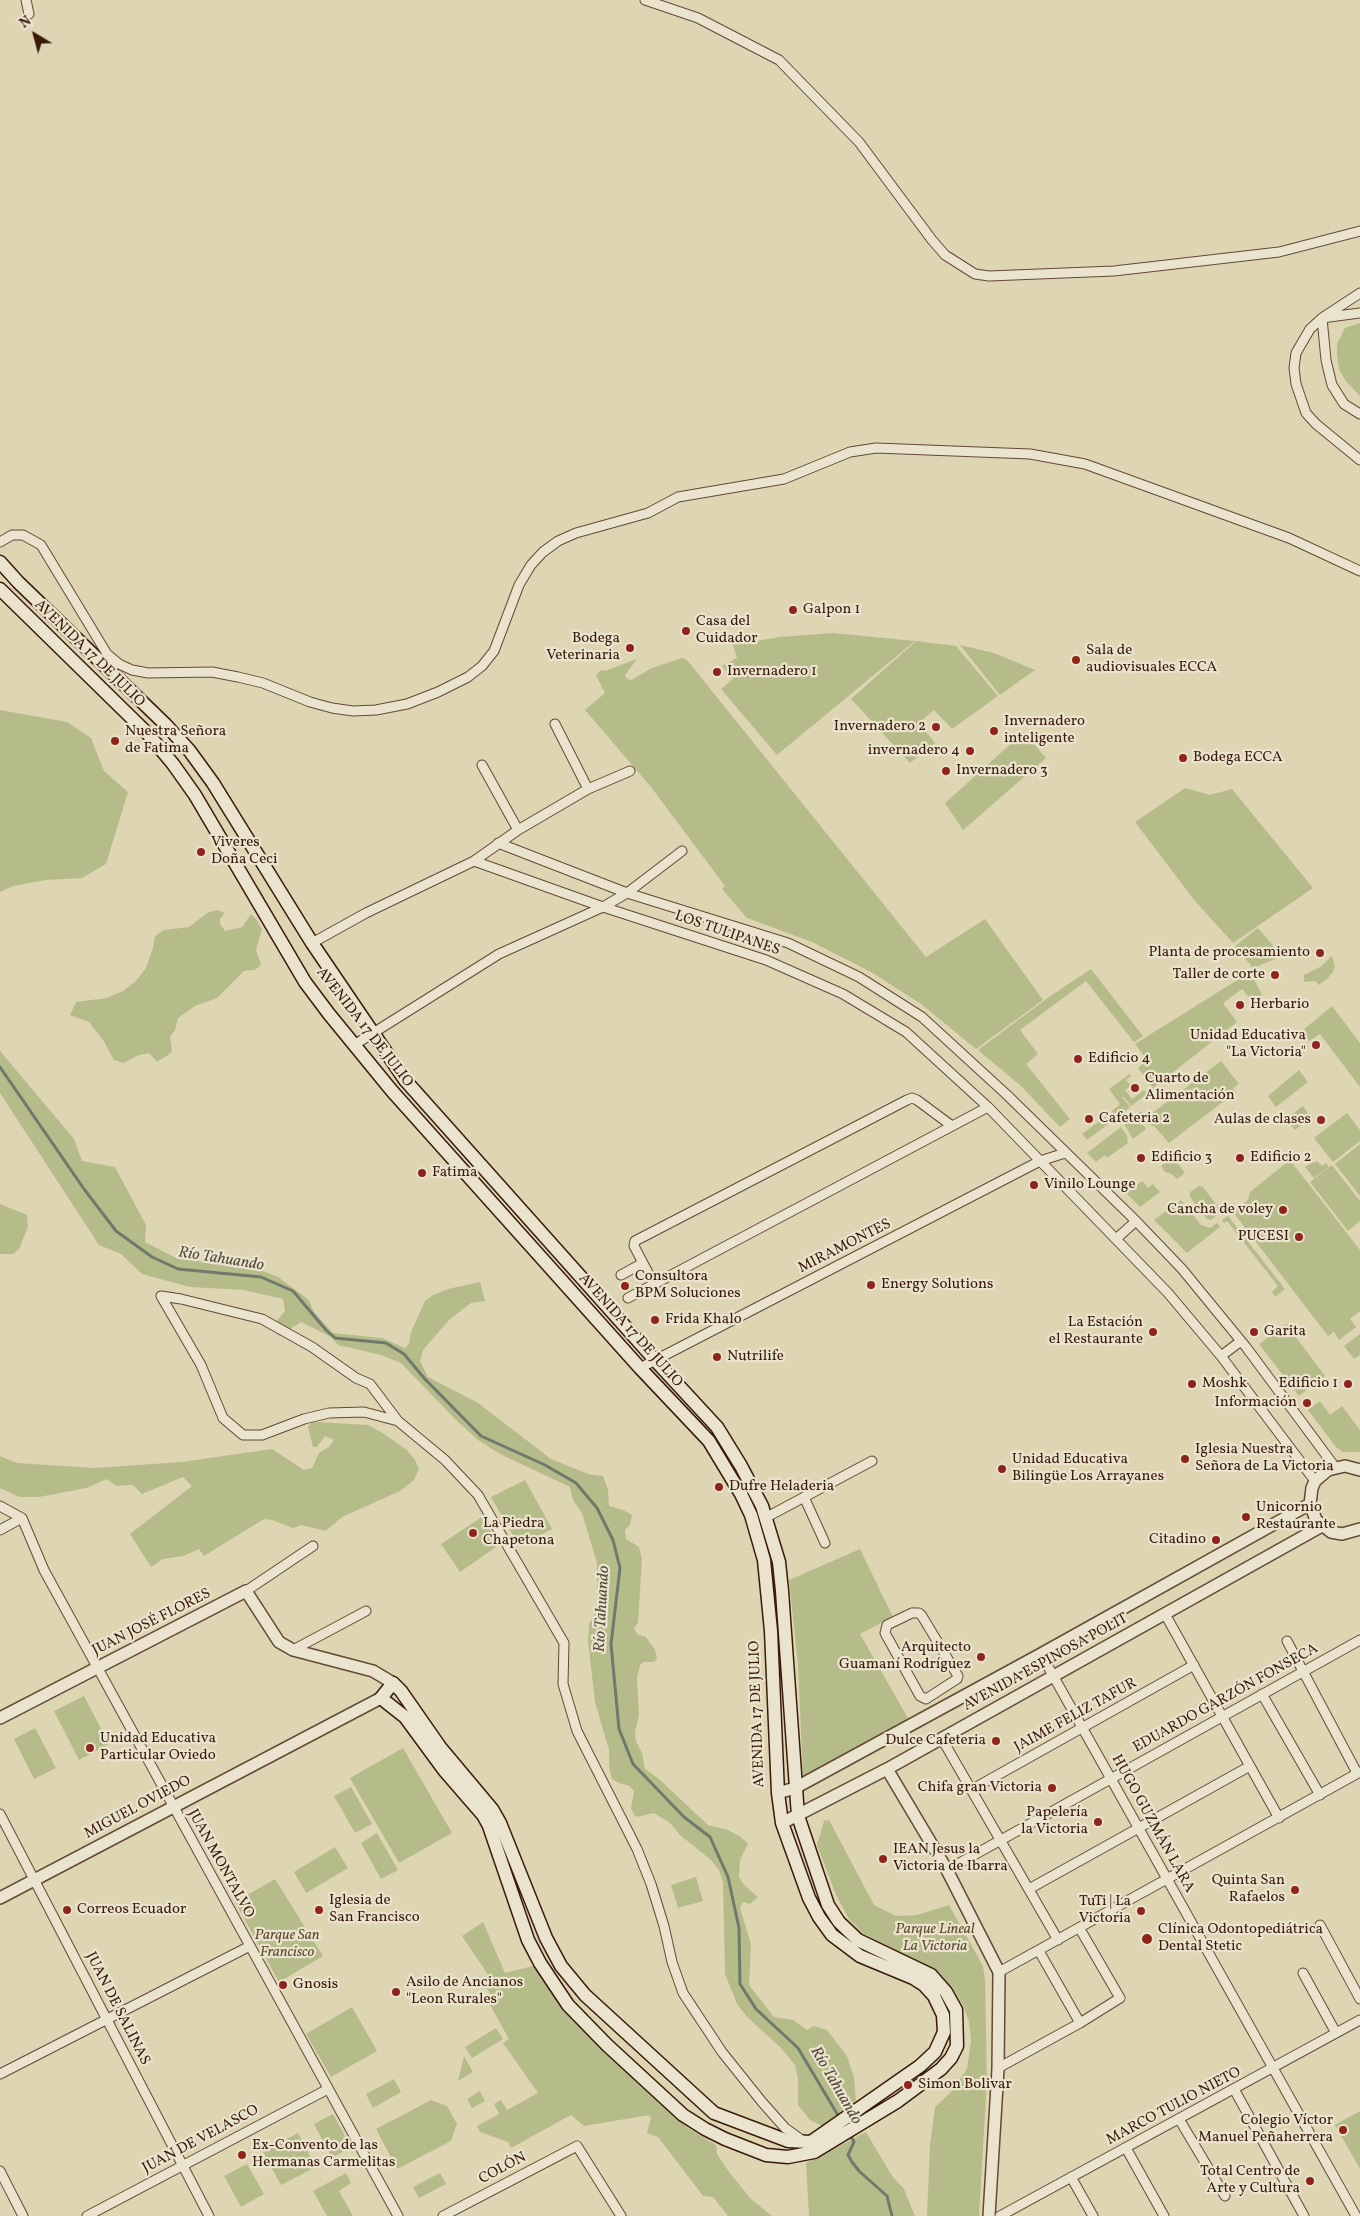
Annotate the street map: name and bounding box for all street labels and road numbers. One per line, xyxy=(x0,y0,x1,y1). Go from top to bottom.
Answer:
street label: AVENIDA 17 DE JULIO xyxy=(30,596,148,712)
street label: LOS TULIPANES xyxy=(672,908,782,960)
street label: AVENIDA 17 DE JULIO xyxy=(312,965,416,1091)
street label: MIRAMONTES xyxy=(796,1216,894,1278)
street label: AVENIDA 17 DE JULIO xyxy=(574,1270,686,1392)
street label: JUAN JOSÉ FLORES xyxy=(90,1585,214,1661)
street label: AVENIDA ESPINOSA POLIT xyxy=(961,1610,1131,1716)
street label: AVENIDA 17 DE JULIO xyxy=(746,1640,770,1788)
street label: EDUARDO GARZÓN FONSECA xyxy=(1130,1640,1322,1758)
street label: JAIME FELIZ TAFUR xyxy=(1012,1675,1140,1757)
street label: HUGO GUZMÁN LARA xyxy=(1106,1752,1198,1896)
street label: MIGUEL OVIEDO xyxy=(82,1772,194,1844)
street label: JUAN MONTALVO xyxy=(183,1806,257,1922)
street label: JUAN DE SALINAS xyxy=(81,1950,153,2068)
street label: MARCO TULIO NIETO xyxy=(1104,2064,1244,2150)
street label: JUAN DE VELASCO xyxy=(140,2102,262,2178)
street label: COLÓN xyxy=(476,2149,530,2189)

